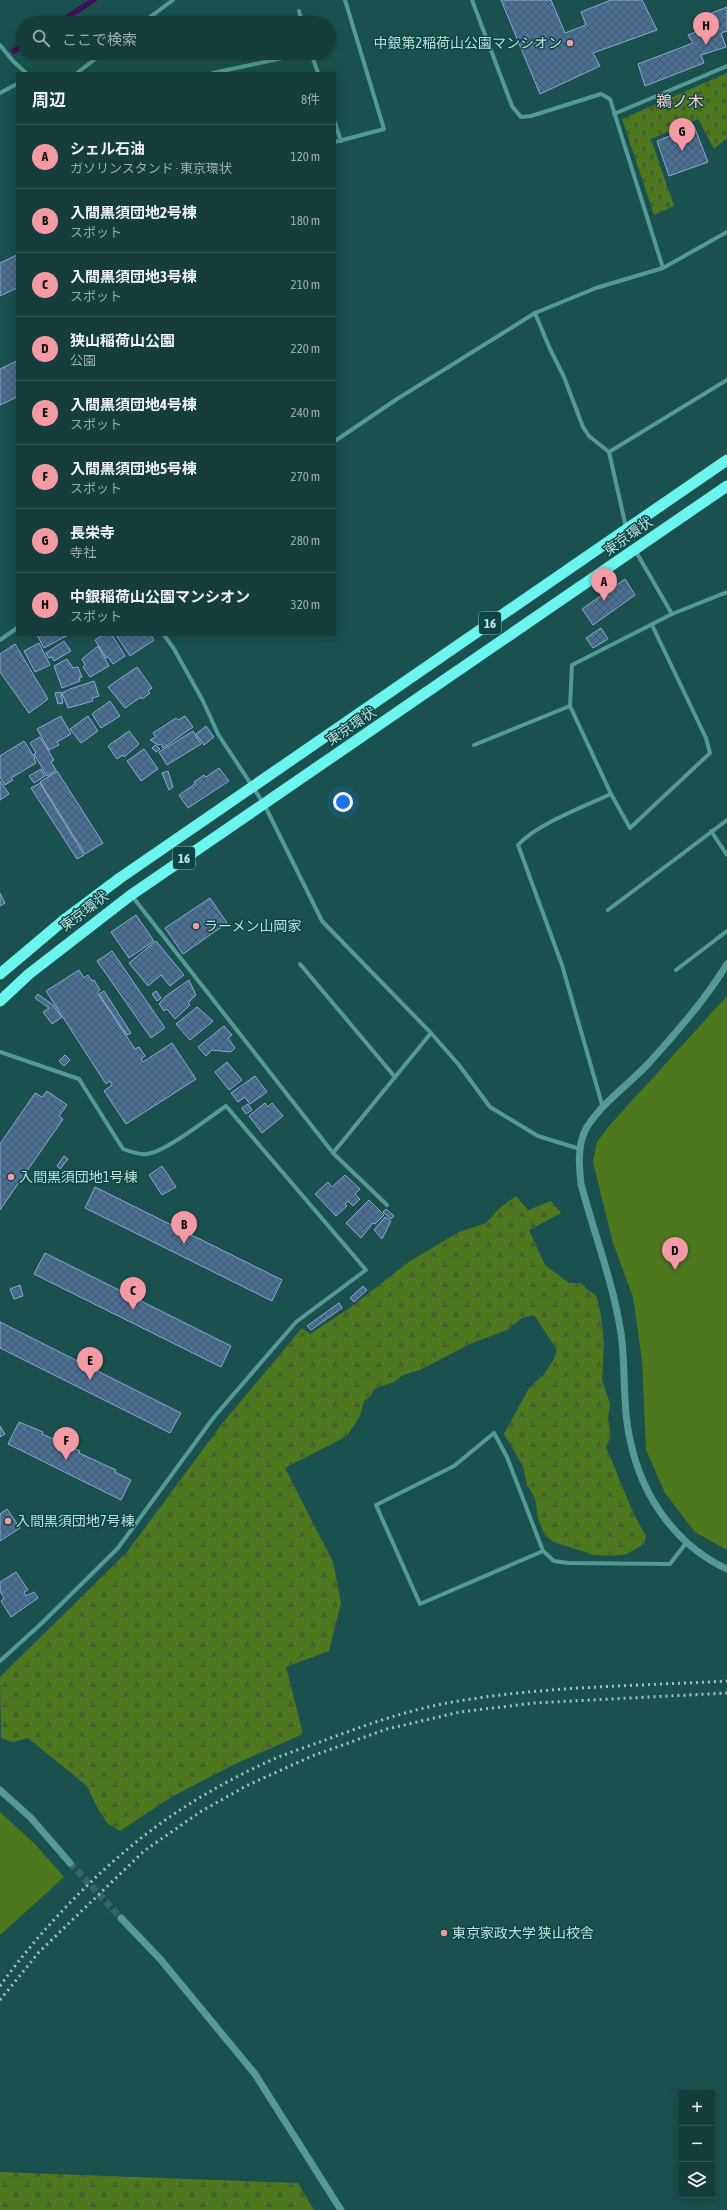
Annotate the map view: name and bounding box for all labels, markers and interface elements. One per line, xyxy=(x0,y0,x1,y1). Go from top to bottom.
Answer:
pin: H xyxy=(693,12,719,45)
search box xyxy=(16,16,336,60)
icon: search xyxy=(30,27,52,49)
text: ここで検索 xyxy=(62,31,137,48)
place label: 中銀第2稲荷山公園マンシオン xyxy=(373,35,562,51)
marker: 中銀第2稲荷山公園マンシオン xyxy=(565,38,575,48)
text: 周辺 xyxy=(32,90,66,110)
text: 8件 xyxy=(301,92,320,107)
district label: 鵜ノ木 xyxy=(656,92,704,110)
pin: G xyxy=(669,118,695,151)
text: シェル石油 xyxy=(70,140,145,157)
text: A xyxy=(42,149,48,164)
text: 120 m xyxy=(291,149,320,164)
text: ガソリンスタンド · 東京環状 xyxy=(70,161,232,176)
text: 入間黒須団地2号棟 xyxy=(70,204,197,221)
text: B xyxy=(42,213,48,228)
text: 180 m xyxy=(291,213,320,228)
text: スポット xyxy=(70,225,122,240)
text: 入間黒須団地3号棟 xyxy=(70,268,197,285)
text: C xyxy=(42,277,48,292)
text: 210 m xyxy=(291,277,320,292)
text: スポット xyxy=(70,289,122,304)
text: 狭山稲荷山公園 xyxy=(70,332,175,349)
text: D xyxy=(41,341,49,356)
text: 220 m xyxy=(291,341,320,356)
text: 公園 xyxy=(70,353,96,368)
text: 入間黒須団地4号棟 xyxy=(70,396,197,413)
text: E xyxy=(42,405,48,420)
text: 240 m xyxy=(291,405,320,420)
text: スポット xyxy=(70,417,122,432)
text: 入間黒須団地5号棟 xyxy=(70,460,197,477)
text: F xyxy=(42,469,48,484)
text: 270 m xyxy=(291,469,320,484)
text: スポット xyxy=(70,481,122,496)
street label: 東京環状 xyxy=(600,513,656,559)
text: 長栄寺 xyxy=(70,524,115,541)
text: G xyxy=(42,533,48,548)
text: 280 m xyxy=(291,533,320,548)
text: 寺社 xyxy=(70,545,96,560)
pin: A xyxy=(591,568,617,601)
text: 中銀稲荷山公園マンシオン xyxy=(70,588,250,605)
text: H xyxy=(41,597,49,612)
text: 320 m xyxy=(291,597,320,612)
text: スポット xyxy=(70,609,122,624)
road number: 16 xyxy=(479,612,501,634)
street label: 東京環状 xyxy=(323,704,379,748)
your location xyxy=(333,792,353,812)
road number: 16 xyxy=(173,847,195,869)
street label: 東京環状 xyxy=(57,888,111,934)
place label: ラーメン山岡家 xyxy=(204,918,301,934)
marker: ラーメン山岡家 xyxy=(191,921,201,931)
place label: 入間黒須団地1号棟 xyxy=(19,1169,138,1185)
marker: 入間黒須団地1号棟 xyxy=(6,1172,16,1182)
pin: B xyxy=(171,1211,197,1244)
pin: D xyxy=(662,1237,688,1270)
pin: C xyxy=(120,1277,146,1310)
pin: E xyxy=(77,1347,103,1380)
pin: F xyxy=(53,1427,79,1460)
place label: 入間黒須団地7号棟 xyxy=(16,1513,135,1529)
marker: 入間黒須団地7号棟 xyxy=(3,1516,13,1526)
place label: 東京家政大学 狭山校舎 xyxy=(452,1925,594,1941)
marker: 東京家政大学 狭山校舎 xyxy=(439,1928,449,1938)
map controls xyxy=(679,2090,715,2198)
button: + xyxy=(679,2090,715,2126)
button: − xyxy=(679,2126,715,2162)
button: layers xyxy=(679,2162,715,2198)

